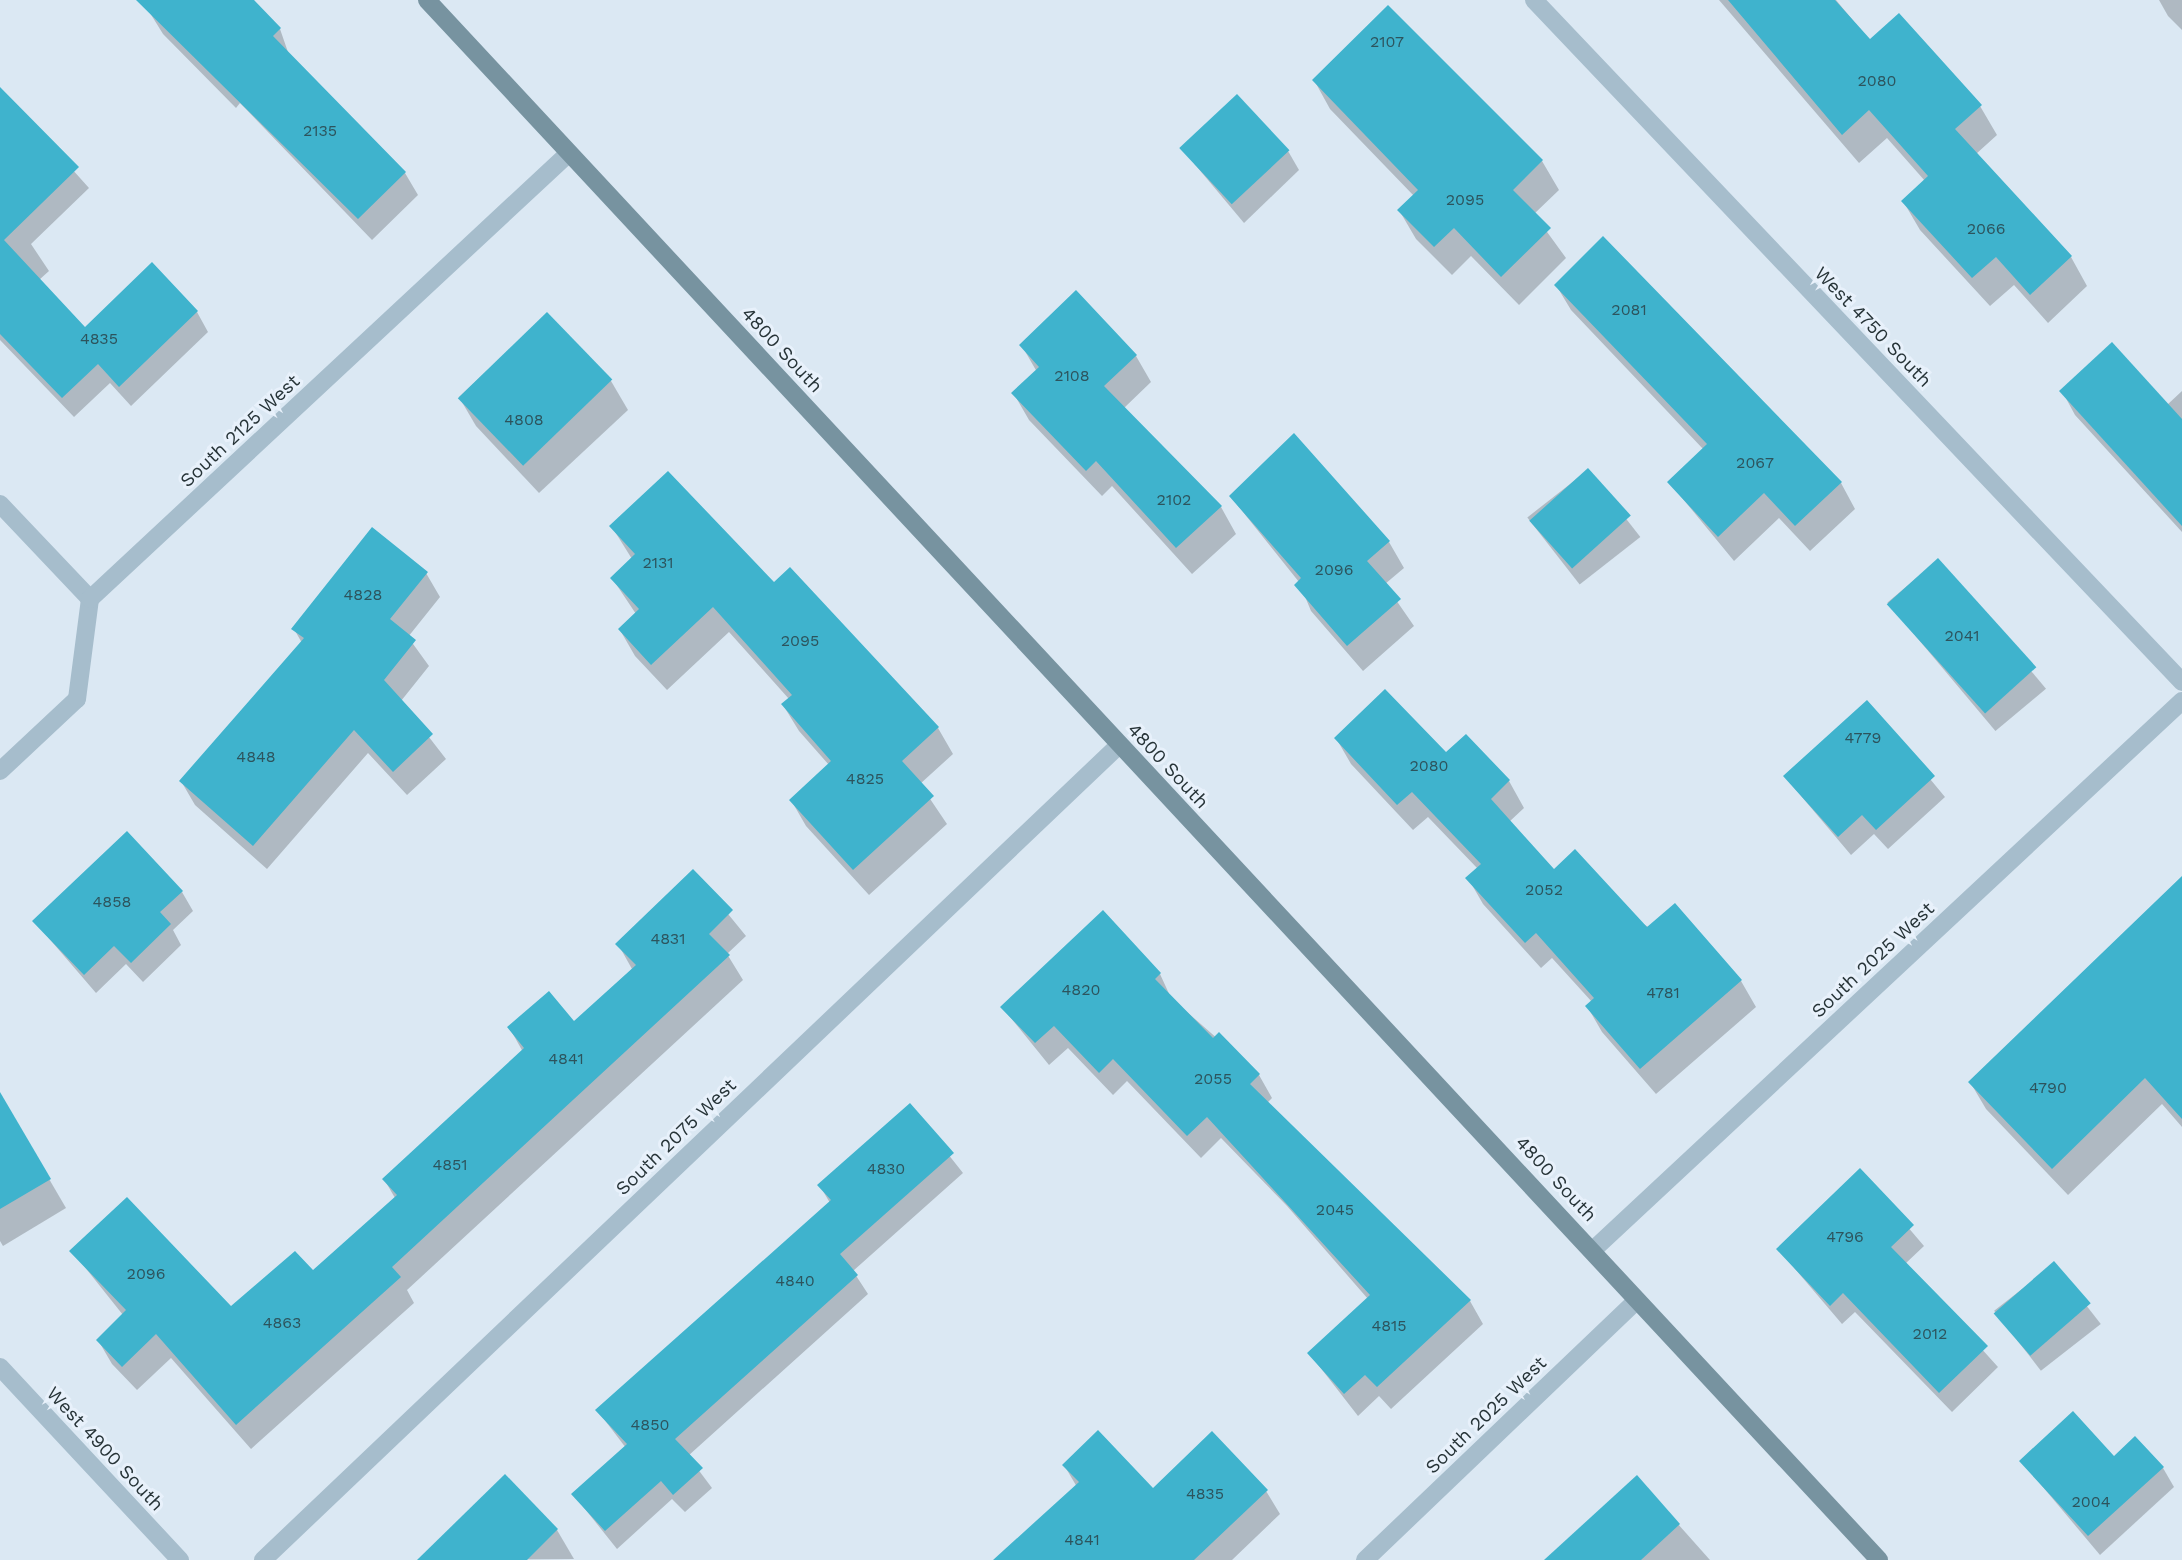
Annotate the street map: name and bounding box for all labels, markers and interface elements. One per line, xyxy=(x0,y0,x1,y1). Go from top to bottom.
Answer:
house number: 2107 xyxy=(1370,32,1404,52)
house number: 2080 xyxy=(1857,71,1897,91)
house number: 2135 xyxy=(303,121,337,141)
house number: 2095 xyxy=(1446,190,1484,210)
house number: 2066 xyxy=(1967,219,2005,239)
street label: West 4750 South xyxy=(1810,262,1936,392)
house number: 2081 xyxy=(1611,300,1647,320)
street label: 4800 South xyxy=(737,303,827,397)
house number: 4835 xyxy=(80,329,118,349)
house number: 2108 xyxy=(1054,366,1090,386)
street label: South 2125 West xyxy=(175,370,305,492)
house number: 4808 xyxy=(504,410,544,430)
house number: 2067 xyxy=(1736,453,1774,473)
house number: 2102 xyxy=(1157,490,1191,510)
house number: 2131 xyxy=(642,553,674,573)
house number: 2096 xyxy=(1315,560,1353,580)
house number: 4828 xyxy=(344,585,382,605)
house number: 2041 xyxy=(1944,626,1980,646)
house number: 2095 xyxy=(781,631,819,651)
street label: 4800 South xyxy=(1123,719,1213,813)
house number: 4779 xyxy=(1845,728,1881,748)
house number: 4848 xyxy=(236,747,276,767)
house number: 2080 xyxy=(1409,756,1449,776)
house number: 4825 xyxy=(846,769,884,789)
house number: 2052 xyxy=(1525,880,1563,900)
house number: 4858 xyxy=(93,892,131,912)
street label: South 2025 West xyxy=(1807,897,1939,1023)
house number: 4831 xyxy=(651,929,685,949)
house number: 4820 xyxy=(1062,980,1100,1000)
house number: 4781 xyxy=(1646,983,1680,1003)
house number: 4841 xyxy=(548,1049,584,1069)
house number: 2055 xyxy=(1194,1069,1232,1089)
street label: South 2075 West xyxy=(611,1074,741,1200)
house number: 4790 xyxy=(2029,1078,2067,1098)
street label: 4800 South xyxy=(1511,1132,1601,1226)
house number: 4851 xyxy=(432,1155,468,1175)
house number: 4830 xyxy=(867,1159,905,1179)
house number: 2045 xyxy=(1316,1200,1354,1220)
house number: 4796 xyxy=(1826,1227,1864,1247)
house number: 2096 xyxy=(127,1264,165,1284)
house number: 4840 xyxy=(775,1271,815,1291)
house number: 4863 xyxy=(263,1313,301,1333)
house number: 4815 xyxy=(1371,1316,1407,1336)
house number: 2012 xyxy=(1913,1324,1947,1344)
street label: South 2025 West xyxy=(1421,1351,1551,1479)
street label: West 4900 South xyxy=(42,1382,168,1516)
house number: 4850 xyxy=(631,1415,669,1435)
house number: 4835 xyxy=(1186,1484,1224,1504)
house number: 2004 xyxy=(2071,1492,2111,1512)
house number: 4841 xyxy=(1064,1530,1100,1550)

